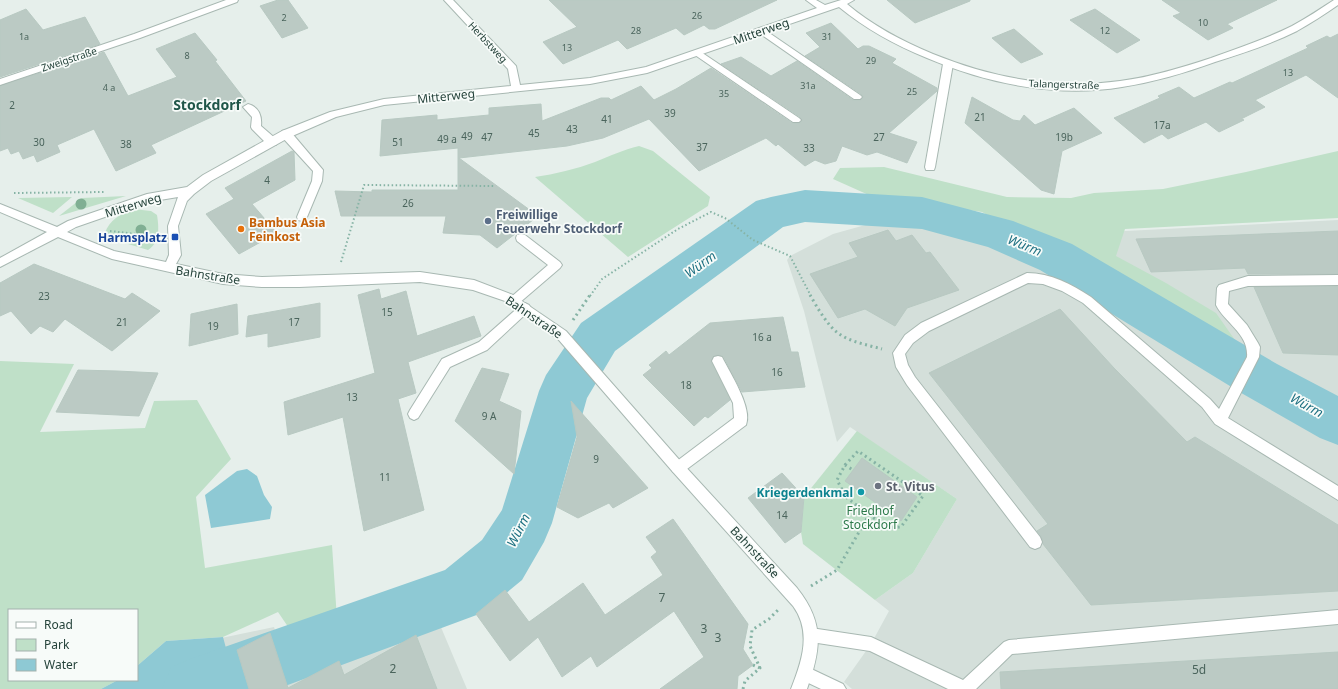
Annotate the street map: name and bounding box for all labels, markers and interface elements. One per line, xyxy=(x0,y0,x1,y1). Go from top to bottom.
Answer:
house number: 26 xyxy=(692,9,702,22)
house number: 2 xyxy=(281,11,287,24)
street label: Mitterweg xyxy=(731,14,791,48)
house number: 10 xyxy=(1198,16,1208,29)
street label: Herbstweg xyxy=(465,18,511,66)
house number: 28 xyxy=(631,24,641,37)
house number: 12 xyxy=(1100,24,1110,37)
house number: 1a xyxy=(19,30,29,43)
house number: 31 xyxy=(822,30,832,43)
house number: 13 xyxy=(562,41,572,54)
street label: Zweigstraße xyxy=(39,43,99,75)
house number: 8 xyxy=(184,49,190,62)
house number: 29 xyxy=(866,54,876,67)
house number: 13 xyxy=(1283,66,1293,79)
street label: Talangerstraße xyxy=(1028,76,1100,92)
house number: 31a xyxy=(800,79,816,92)
house number: 4 a xyxy=(103,81,115,94)
street label: Mitterweg xyxy=(416,85,476,107)
house number: 25 xyxy=(907,85,917,98)
house number: 35 xyxy=(719,87,729,100)
district label: Stockdorf xyxy=(173,95,242,114)
house number: 2 xyxy=(9,98,15,112)
house number: 39 xyxy=(664,106,676,120)
house number: 21 xyxy=(974,110,986,124)
house number: 41 xyxy=(601,112,613,126)
house number: 17a xyxy=(1153,118,1171,132)
house number: 43 xyxy=(566,122,578,136)
house number: 45 xyxy=(528,126,540,140)
house number: 49 xyxy=(461,129,473,143)
house number: 47 xyxy=(481,130,493,144)
house number: 27 xyxy=(873,130,885,144)
house number: 19b xyxy=(1055,130,1073,144)
house number: 49 a xyxy=(437,132,457,146)
house number: 30 xyxy=(33,135,45,149)
house number: 51 xyxy=(392,135,404,149)
house number: 38 xyxy=(120,137,132,151)
house number: 37 xyxy=(696,140,708,154)
house number: 33 xyxy=(803,141,815,155)
house number: 4 xyxy=(264,173,270,187)
street label: Mitterweg xyxy=(103,188,163,222)
house number: 26 xyxy=(402,196,414,210)
place label: Freiwillige Feuerwehr Stockdorf xyxy=(496,206,623,237)
place label: Bambus Asia Feinkost xyxy=(249,214,326,245)
marker: Freiwillige Feuerwehr Stockdorf xyxy=(483,216,493,226)
marker: Bambus Asia Feinkost xyxy=(236,224,246,234)
place label: Harmsplatz xyxy=(98,229,167,246)
water label: Würm xyxy=(1005,230,1045,260)
marker: Harmsplatz xyxy=(170,232,180,242)
water label: Würm xyxy=(681,246,719,282)
street label: Bahnstraße xyxy=(174,262,242,289)
house number: 23 xyxy=(38,289,50,303)
street label: Bahnstraße xyxy=(502,292,566,342)
house number: 15 xyxy=(381,305,393,319)
house number: 21 xyxy=(116,315,128,329)
house number: 17 xyxy=(288,315,300,329)
house number: 19 xyxy=(207,319,219,333)
house number: 16 a xyxy=(752,330,772,344)
house number: 16 xyxy=(771,365,783,379)
house number: 18 xyxy=(680,378,692,392)
water label: Würm xyxy=(1287,389,1327,421)
house number: 13 xyxy=(346,390,358,404)
house number: 9 A xyxy=(482,409,497,423)
house number: 9 xyxy=(593,452,599,466)
house number: 11 xyxy=(379,470,391,484)
place label: St. Vitus xyxy=(886,478,935,495)
marker: St. Vitus xyxy=(873,481,883,491)
place label: Kriegerdenkmal xyxy=(757,484,853,501)
marker: Kriegerdenkmal xyxy=(856,487,866,497)
park label: Friedhof Stockdorf xyxy=(843,502,898,533)
house number: 14 xyxy=(776,508,788,522)
water label: Würm xyxy=(502,510,534,550)
street label: Bahnstraße xyxy=(727,522,784,582)
house number: 7 xyxy=(659,589,666,606)
legend xyxy=(8,609,138,681)
text: Road xyxy=(44,616,73,633)
house number: 3 xyxy=(701,620,708,637)
house number: 3 xyxy=(715,629,722,646)
text: Park xyxy=(44,636,70,653)
text: Water xyxy=(44,656,78,673)
house number: 2 xyxy=(390,660,397,677)
house number: 5d xyxy=(1192,661,1206,678)

